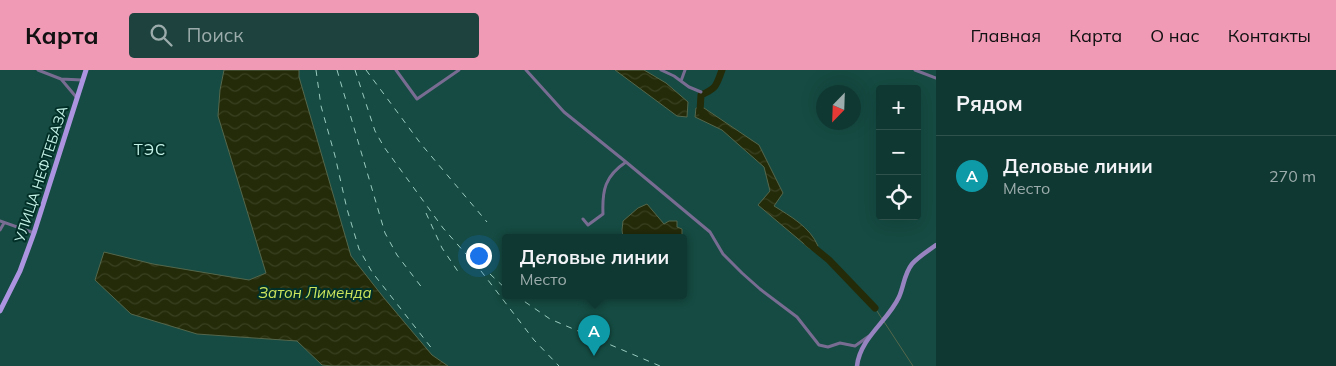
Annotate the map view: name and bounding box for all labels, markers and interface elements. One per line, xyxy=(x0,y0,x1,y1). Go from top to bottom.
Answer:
search box xyxy=(129,13,479,58)
text: Карта xyxy=(25,20,99,50)
icon: search xyxy=(147,21,175,49)
text: Поиск xyxy=(187,23,244,47)
text: Главная xyxy=(971,24,1041,47)
text: Карта xyxy=(1069,24,1122,47)
text: О нас xyxy=(1150,24,1200,47)
text: Контакты xyxy=(1228,24,1311,47)
north arrow xyxy=(816,85,861,130)
map controls xyxy=(876,85,921,220)
button: + xyxy=(876,85,921,130)
text: Рядом xyxy=(956,90,1023,116)
street label: УЛИЦА НЕФТЕБАЗА xyxy=(10,103,72,245)
button: − xyxy=(876,130,921,175)
district label: ТЭС xyxy=(134,140,166,159)
text: Деловые линии xyxy=(1003,154,1153,178)
text: A xyxy=(966,166,978,186)
text: 270 m xyxy=(1269,166,1316,186)
button: locate xyxy=(876,175,921,220)
text: Место xyxy=(1003,178,1050,198)
popup xyxy=(502,234,687,299)
your location xyxy=(466,243,492,269)
text: Деловые линии xyxy=(520,245,669,269)
text: Место xyxy=(520,269,567,289)
water label: Затон Лименда xyxy=(258,283,372,302)
pin: A xyxy=(578,315,610,356)

